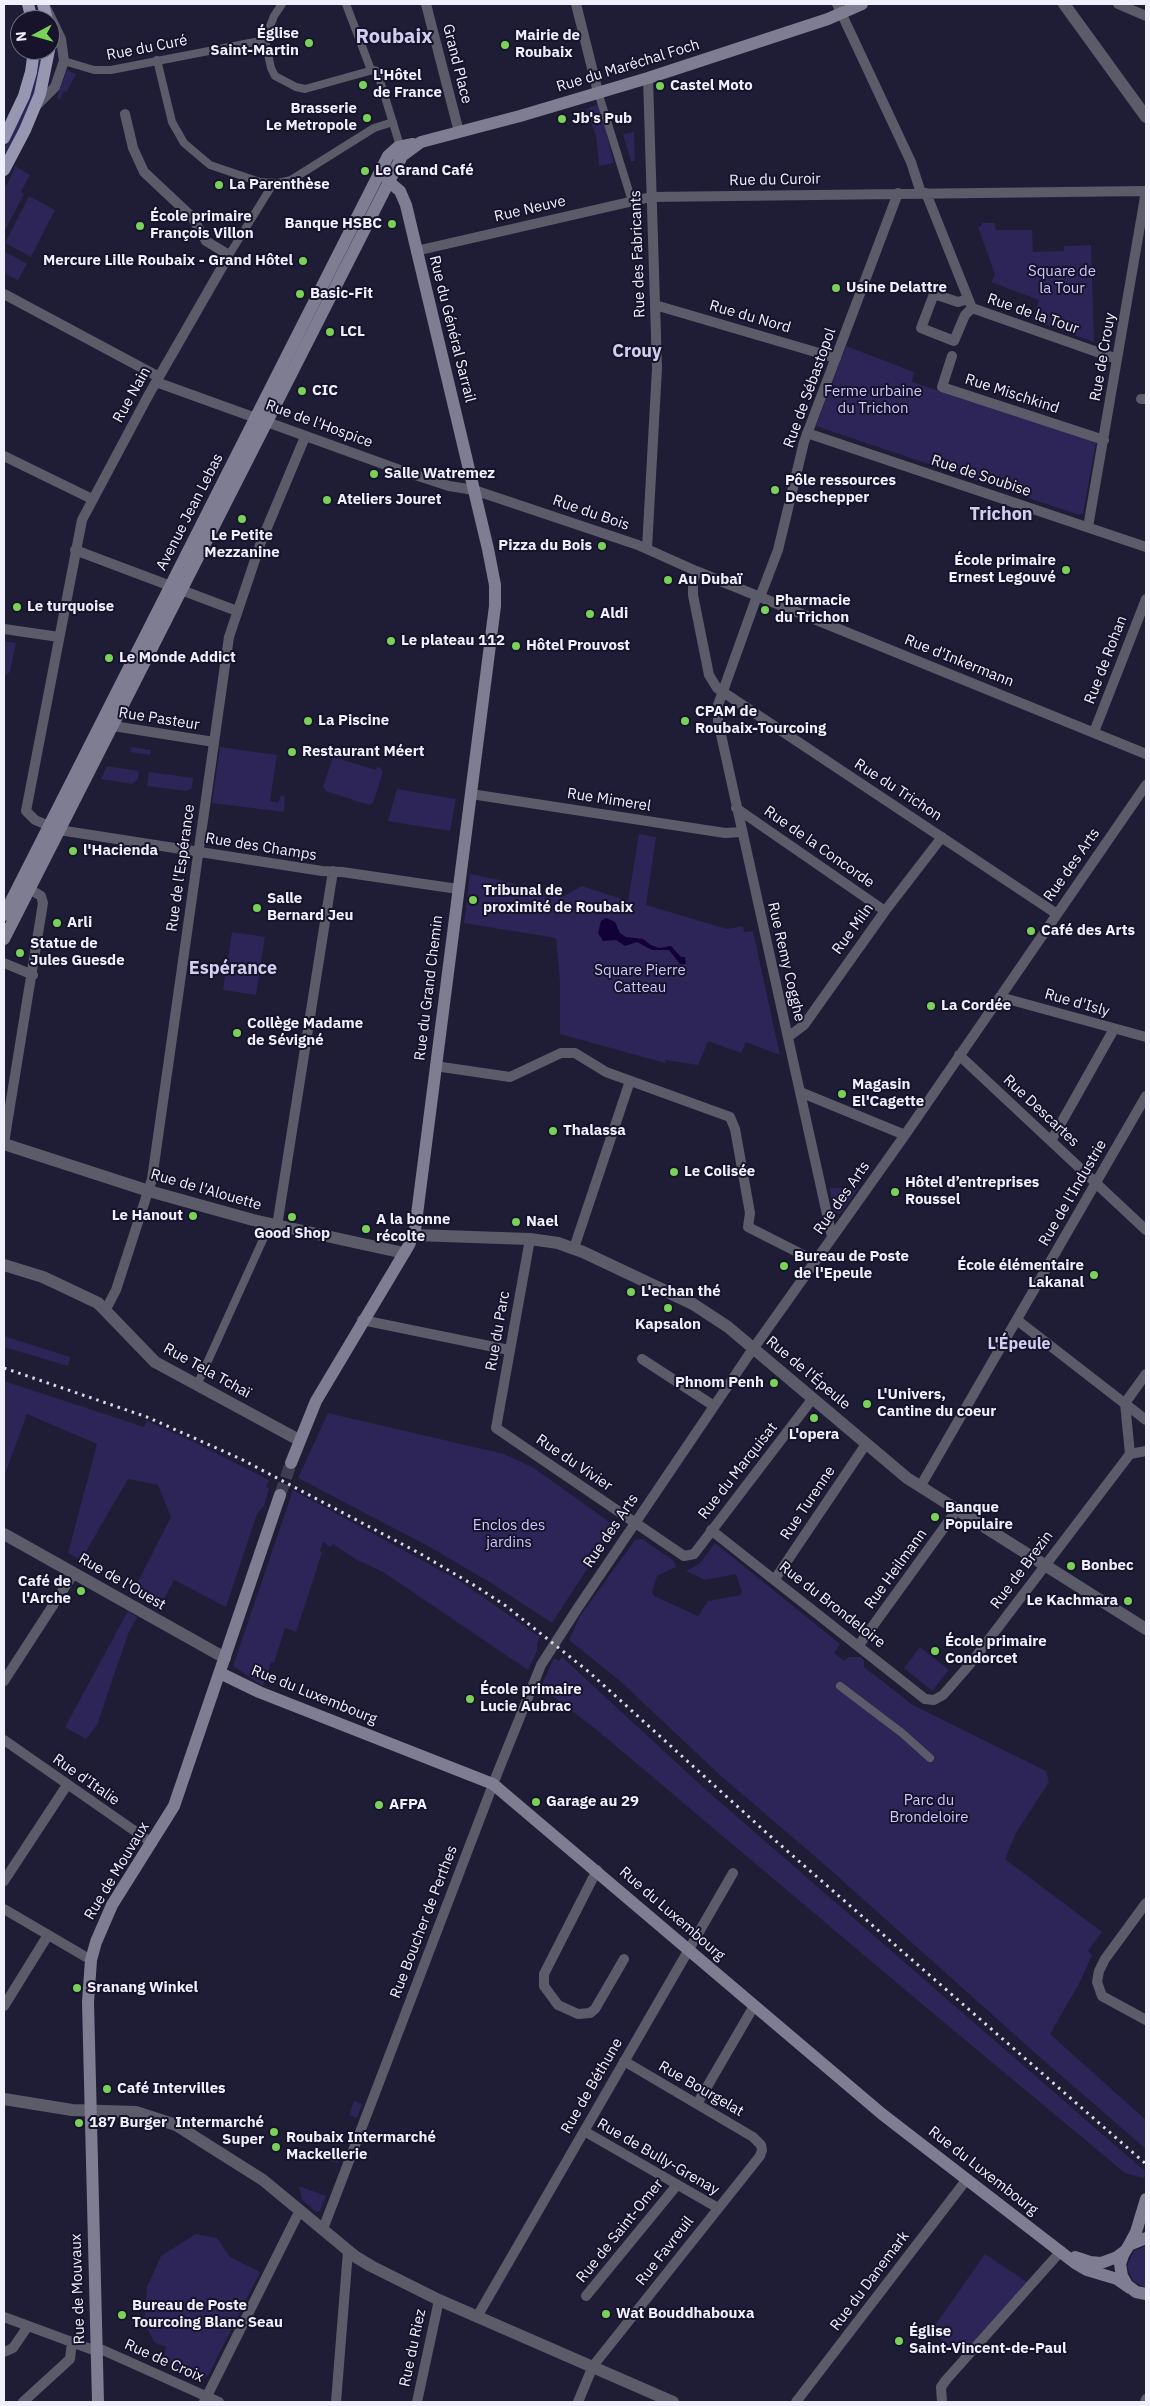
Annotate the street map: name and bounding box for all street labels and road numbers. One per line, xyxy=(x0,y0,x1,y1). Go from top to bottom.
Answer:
street label: Grand Place xyxy=(438,22,476,106)
street label: Rue du Curé xyxy=(105,31,189,65)
street label: Rue du Maréchal Foch xyxy=(554,36,702,96)
street label: Rue du Curoir xyxy=(729,170,821,190)
street label: Rue des Fabricants xyxy=(627,190,649,318)
street label: Rue Neuve xyxy=(493,192,567,226)
street label: Rue du Général Sarrail xyxy=(425,254,479,404)
street label: Rue de la Tour xyxy=(985,290,1081,338)
street label: Rue du Nord xyxy=(707,297,793,337)
street label: Rue de Crouy xyxy=(1086,311,1120,403)
street label: Rue de Sébastopol xyxy=(780,326,840,450)
street label: Rue Nain xyxy=(109,364,155,426)
street label: Rue Mischkind xyxy=(963,370,1061,418)
street label: Rue de l'Hospice xyxy=(263,396,375,452)
street label: Avenue Jean Lebas xyxy=(153,450,227,574)
street label: Rue de Soubise xyxy=(929,451,1033,501)
street label: Rue du Bois xyxy=(550,491,632,535)
street label: Rue de Rohan xyxy=(1081,613,1131,707)
street label: Rue d'Inkermann xyxy=(902,631,1016,691)
street label: Rue Pasteur xyxy=(117,704,201,734)
street label: Rue du Trichon xyxy=(851,755,945,825)
street label: Rue Mimerel xyxy=(566,784,652,816)
street label: Rue de la Concorde xyxy=(760,802,878,892)
street label: Rue de l'Espérance xyxy=(163,803,199,933)
street label: Rue des Arts xyxy=(1040,825,1104,905)
street label: Rue des Champs xyxy=(204,829,318,865)
street label: Rue Miln xyxy=(829,900,877,958)
street label: Rue Remy Cogghe xyxy=(764,901,808,1023)
street label: Rue du Grand Chemin xyxy=(411,914,447,1062)
street label: Rue d'Isly xyxy=(1042,985,1112,1021)
street label: Rue Descartes xyxy=(999,1071,1083,1151)
street label: Rue de l'Industrie xyxy=(1035,1137,1111,1249)
street label: Rue des Arts xyxy=(810,1158,874,1238)
street label: Rue de l'Alouette xyxy=(148,1166,264,1214)
street label: Rue du Parc xyxy=(482,1290,514,1372)
street label: Rue de l'Épeule xyxy=(762,1332,854,1414)
street label: Rue Tela Tchaï xyxy=(160,1340,254,1402)
street label: Rue du Marquisat xyxy=(695,1419,781,1523)
street label: Rue du Vivier xyxy=(532,1431,616,1495)
street label: Rue Turenne xyxy=(777,1463,839,1543)
street label: Rue des Arts xyxy=(580,1491,642,1571)
street label: Rue Heilmann xyxy=(861,1525,931,1613)
street label: Rue de Brezin xyxy=(987,1527,1057,1613)
street label: Rue de l'Ouest xyxy=(75,1550,169,1614)
street label: Rue du Brondeloire xyxy=(775,1558,889,1652)
street label: Rue du Luxembourg xyxy=(249,1662,379,1728)
street label: Rue d'Italie xyxy=(49,1750,123,1810)
street label: Rue de Mouvaux xyxy=(81,1819,153,1923)
street label: Rue Boucher de Perthes xyxy=(387,1843,461,2001)
street label: Rue du Luxembourg xyxy=(616,1863,728,1965)
street label: Rue de Béthune xyxy=(557,2035,627,2137)
street label: Rue Bourgelat xyxy=(655,2057,747,2121)
street label: Rue de Bully-Grenay xyxy=(594,2115,722,2199)
street label: Rue du Luxembourg xyxy=(925,2123,1041,2219)
street label: Rue de Saint-Omer xyxy=(573,2176,667,2286)
street label: Rue Favreuil xyxy=(632,2213,698,2289)
street label: Rue du Danemark xyxy=(827,2228,913,2334)
street label: Rue de Mouvaux xyxy=(67,2233,89,2345)
street label: Rue du Riez xyxy=(396,2307,430,2389)
street label: Rue de Croix xyxy=(122,2336,206,2386)

